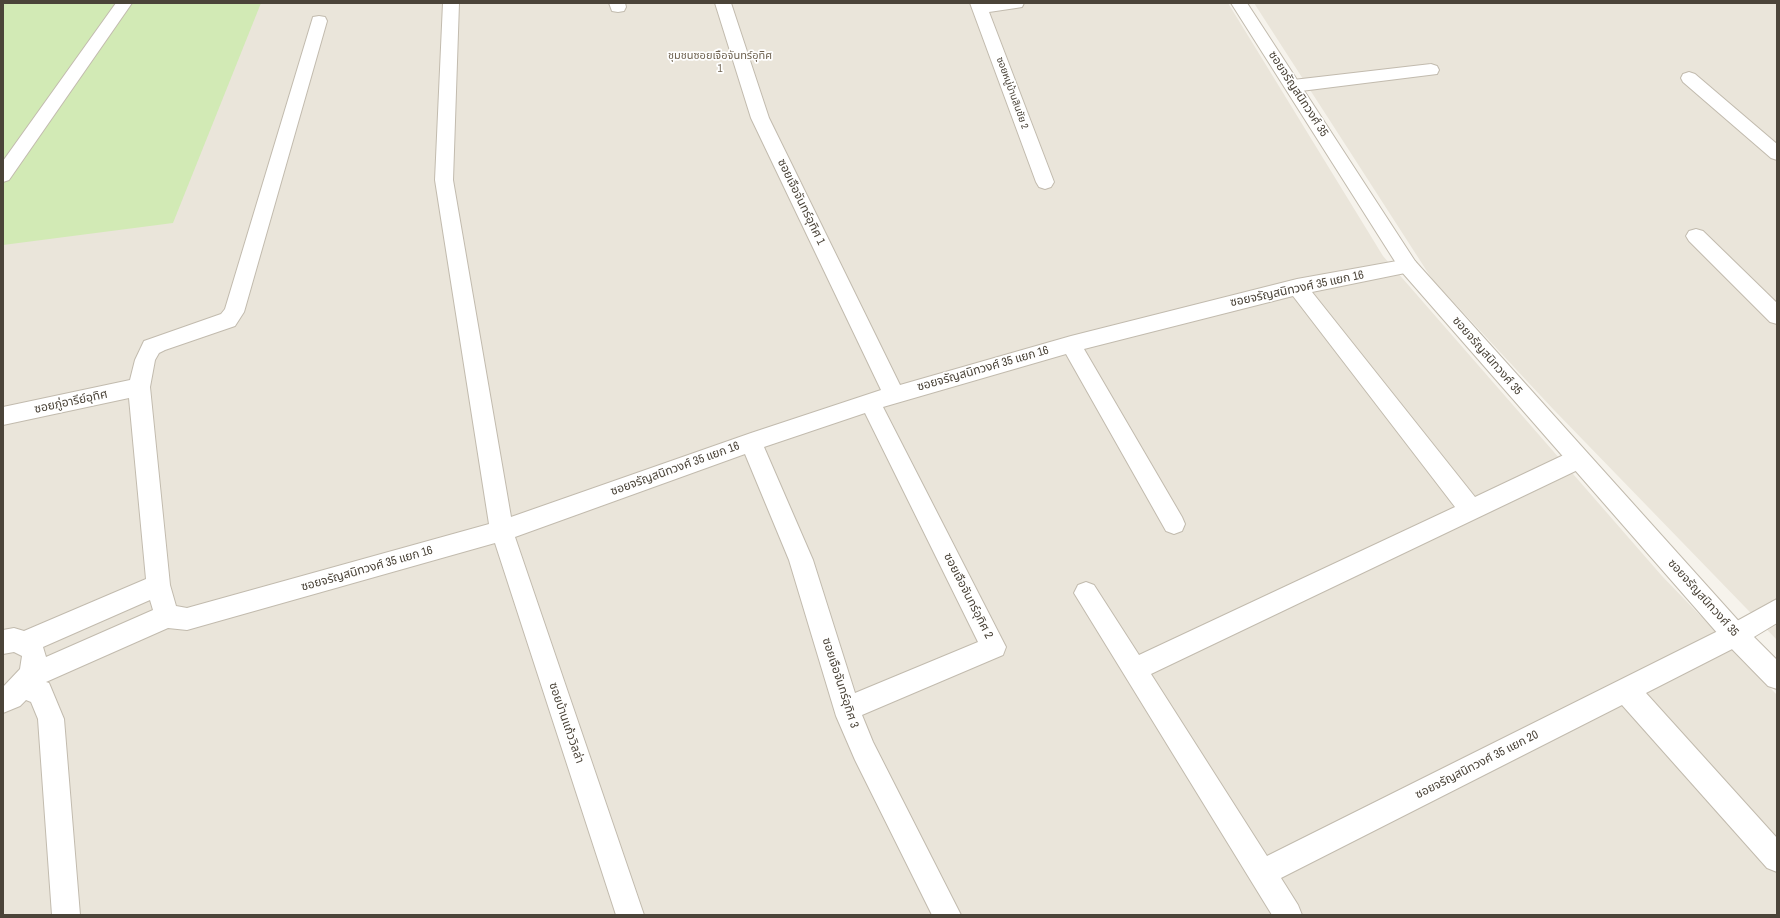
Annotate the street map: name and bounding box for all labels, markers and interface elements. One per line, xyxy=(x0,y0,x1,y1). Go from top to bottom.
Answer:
district label: ชุมชนซอยเจือจันทร์อุทิศ 1 xyxy=(668,49,772,75)
street label: ซอยจรัญสนิทวงศ์ 35 xyxy=(1265,49,1331,139)
street label: ซอยหมู่บ้านสินชัย 2 xyxy=(993,55,1031,131)
street label: ซอยเจือจันทร์อุทิศ 1 xyxy=(774,157,828,247)
street label: ซอยจรัญสนิทวงศ์ 35 แยก 16 xyxy=(1229,268,1365,310)
street label: ซอยจรัญสนิทวงศ์ 35 xyxy=(1449,314,1525,398)
street label: ซอยจรัญสนิทวงศ์ 35 แยก 16 xyxy=(916,343,1050,395)
street label: ซอยภู่อารีย์อุทิศ xyxy=(33,387,109,417)
street label: ซอยจรัญสนิทวงศ์ 35 แยก 16 xyxy=(609,439,741,499)
street label: ซอยจรัญสนิทวงศ์ 35 แยก 16 xyxy=(300,543,434,595)
street label: ซอยเจือจันทร์อุทิศ 2 xyxy=(940,551,996,641)
street label: ซอยจรัญสนิทวงศ์ 35 xyxy=(1665,556,1741,640)
street label: ซอยเจือจันทร์อุทิศ 3 xyxy=(819,636,861,730)
street label: ซอยบ้านแก้ววิลล่า xyxy=(545,681,587,765)
street label: ซอยจรัญสนิทวงศ์ 35 แยก 20 xyxy=(1413,728,1541,802)

